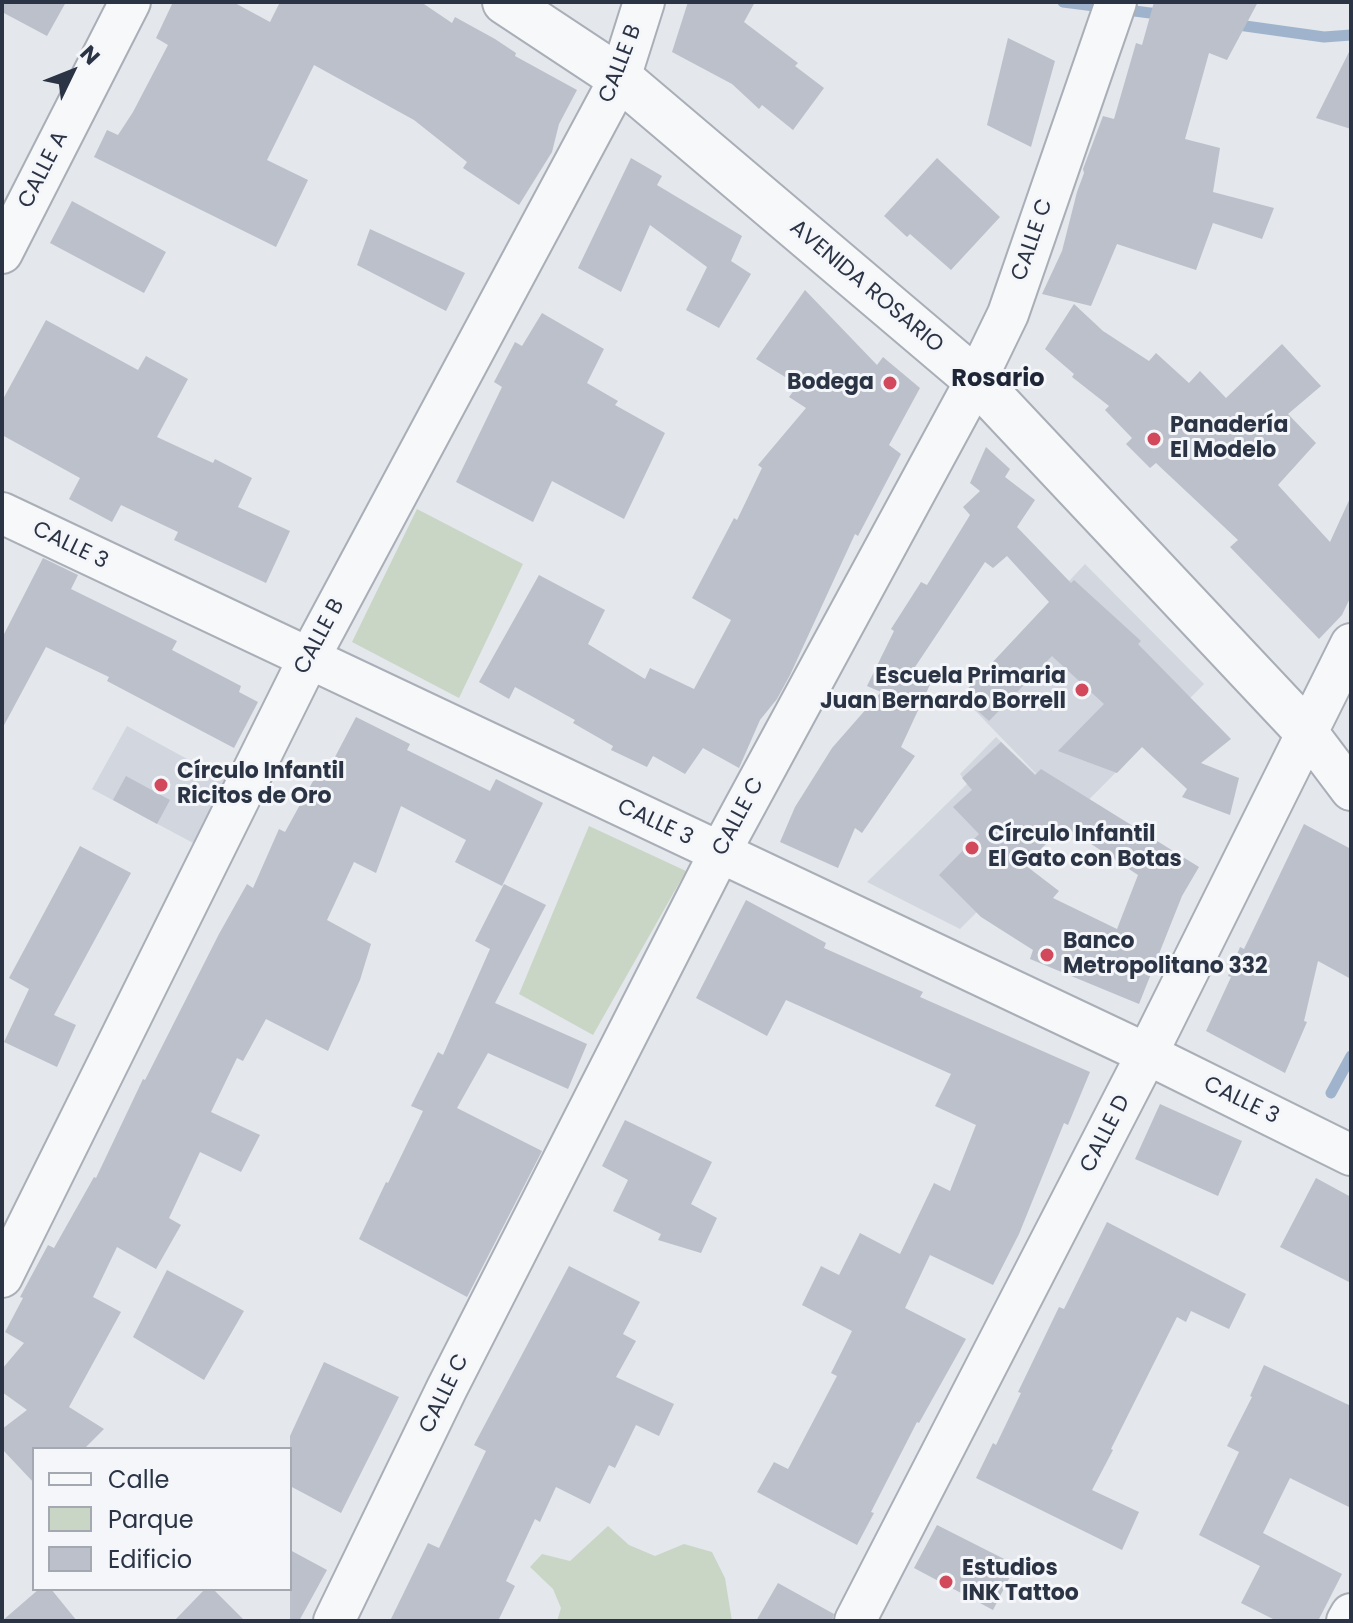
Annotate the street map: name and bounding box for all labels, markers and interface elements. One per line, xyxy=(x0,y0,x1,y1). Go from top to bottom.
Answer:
street label: CALLE B xyxy=(594,21,648,107)
north arrow xyxy=(32,32,112,112)
text: N xyxy=(73,39,107,72)
street label: CALLE A xyxy=(13,127,75,213)
street label: CALLE C xyxy=(1007,196,1059,284)
street label: AVENIDA ROSARIO xyxy=(784,215,948,359)
district label: Rosario xyxy=(951,366,1045,394)
place label: Bodega xyxy=(787,370,874,396)
marker: Bodega xyxy=(881,374,899,392)
place label: Panadería El Modelo xyxy=(1170,413,1288,464)
marker: Panadería El Modelo xyxy=(1145,430,1163,448)
street label: CALLE 3 xyxy=(28,516,112,576)
street label: CALLE B xyxy=(289,595,351,679)
place label: Escuela Primaria Juan Bernardo Borrell xyxy=(820,664,1066,716)
marker: Escuela Primaria Juan Bernardo Borrell xyxy=(1073,681,1091,699)
place label: Círculo Infantil Ricitos de Oro xyxy=(177,759,344,810)
street label: CALLE C xyxy=(707,773,771,861)
marker: Círculo Infantil Ricitos de Oro xyxy=(152,776,170,794)
street label: CALLE 3 xyxy=(613,794,697,852)
place label: Círculo Infantil El Gato con Botas xyxy=(988,822,1182,874)
marker: Círculo Infantil El Gato con Botas xyxy=(963,839,981,857)
place label: Banco Metropolitano 332 xyxy=(1063,929,1268,980)
marker: Banco Metropolitano 332 xyxy=(1038,946,1056,964)
street label: CALLE 3 xyxy=(1199,1071,1283,1131)
street label: CALLE D xyxy=(1075,1091,1137,1177)
street label: CALLE C xyxy=(415,1350,475,1438)
legend xyxy=(32,1447,292,1591)
text: Calle xyxy=(108,1463,169,1496)
text: Parque xyxy=(108,1503,194,1536)
text: Edificio xyxy=(108,1543,192,1576)
place label: Estudios INK Tattoo xyxy=(962,1556,1079,1608)
marker: Estudios INK Tattoo xyxy=(937,1573,955,1591)

